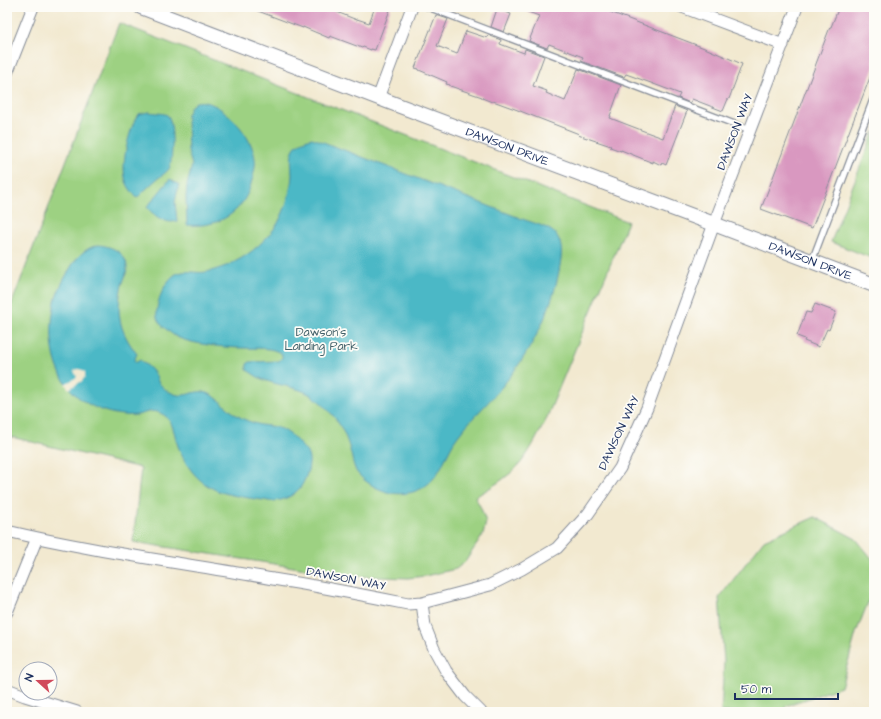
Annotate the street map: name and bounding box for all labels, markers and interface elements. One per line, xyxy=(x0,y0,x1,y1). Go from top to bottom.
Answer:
street label: DAWSON WAY xyxy=(713,91,758,172)
street label: DAWSON DRIVE xyxy=(463,123,551,170)
street label: DAWSON DRIVE xyxy=(767,237,855,284)
park label: Dawson's Landing Park xyxy=(284,324,358,356)
street label: DAWSON WAY xyxy=(594,393,644,473)
street label: DAWSON WAY xyxy=(305,563,388,595)
north arrow xyxy=(18,661,58,701)
text: N xyxy=(21,672,37,684)
scale bar xyxy=(735,675,838,701)
text: 50 m xyxy=(741,681,772,698)

